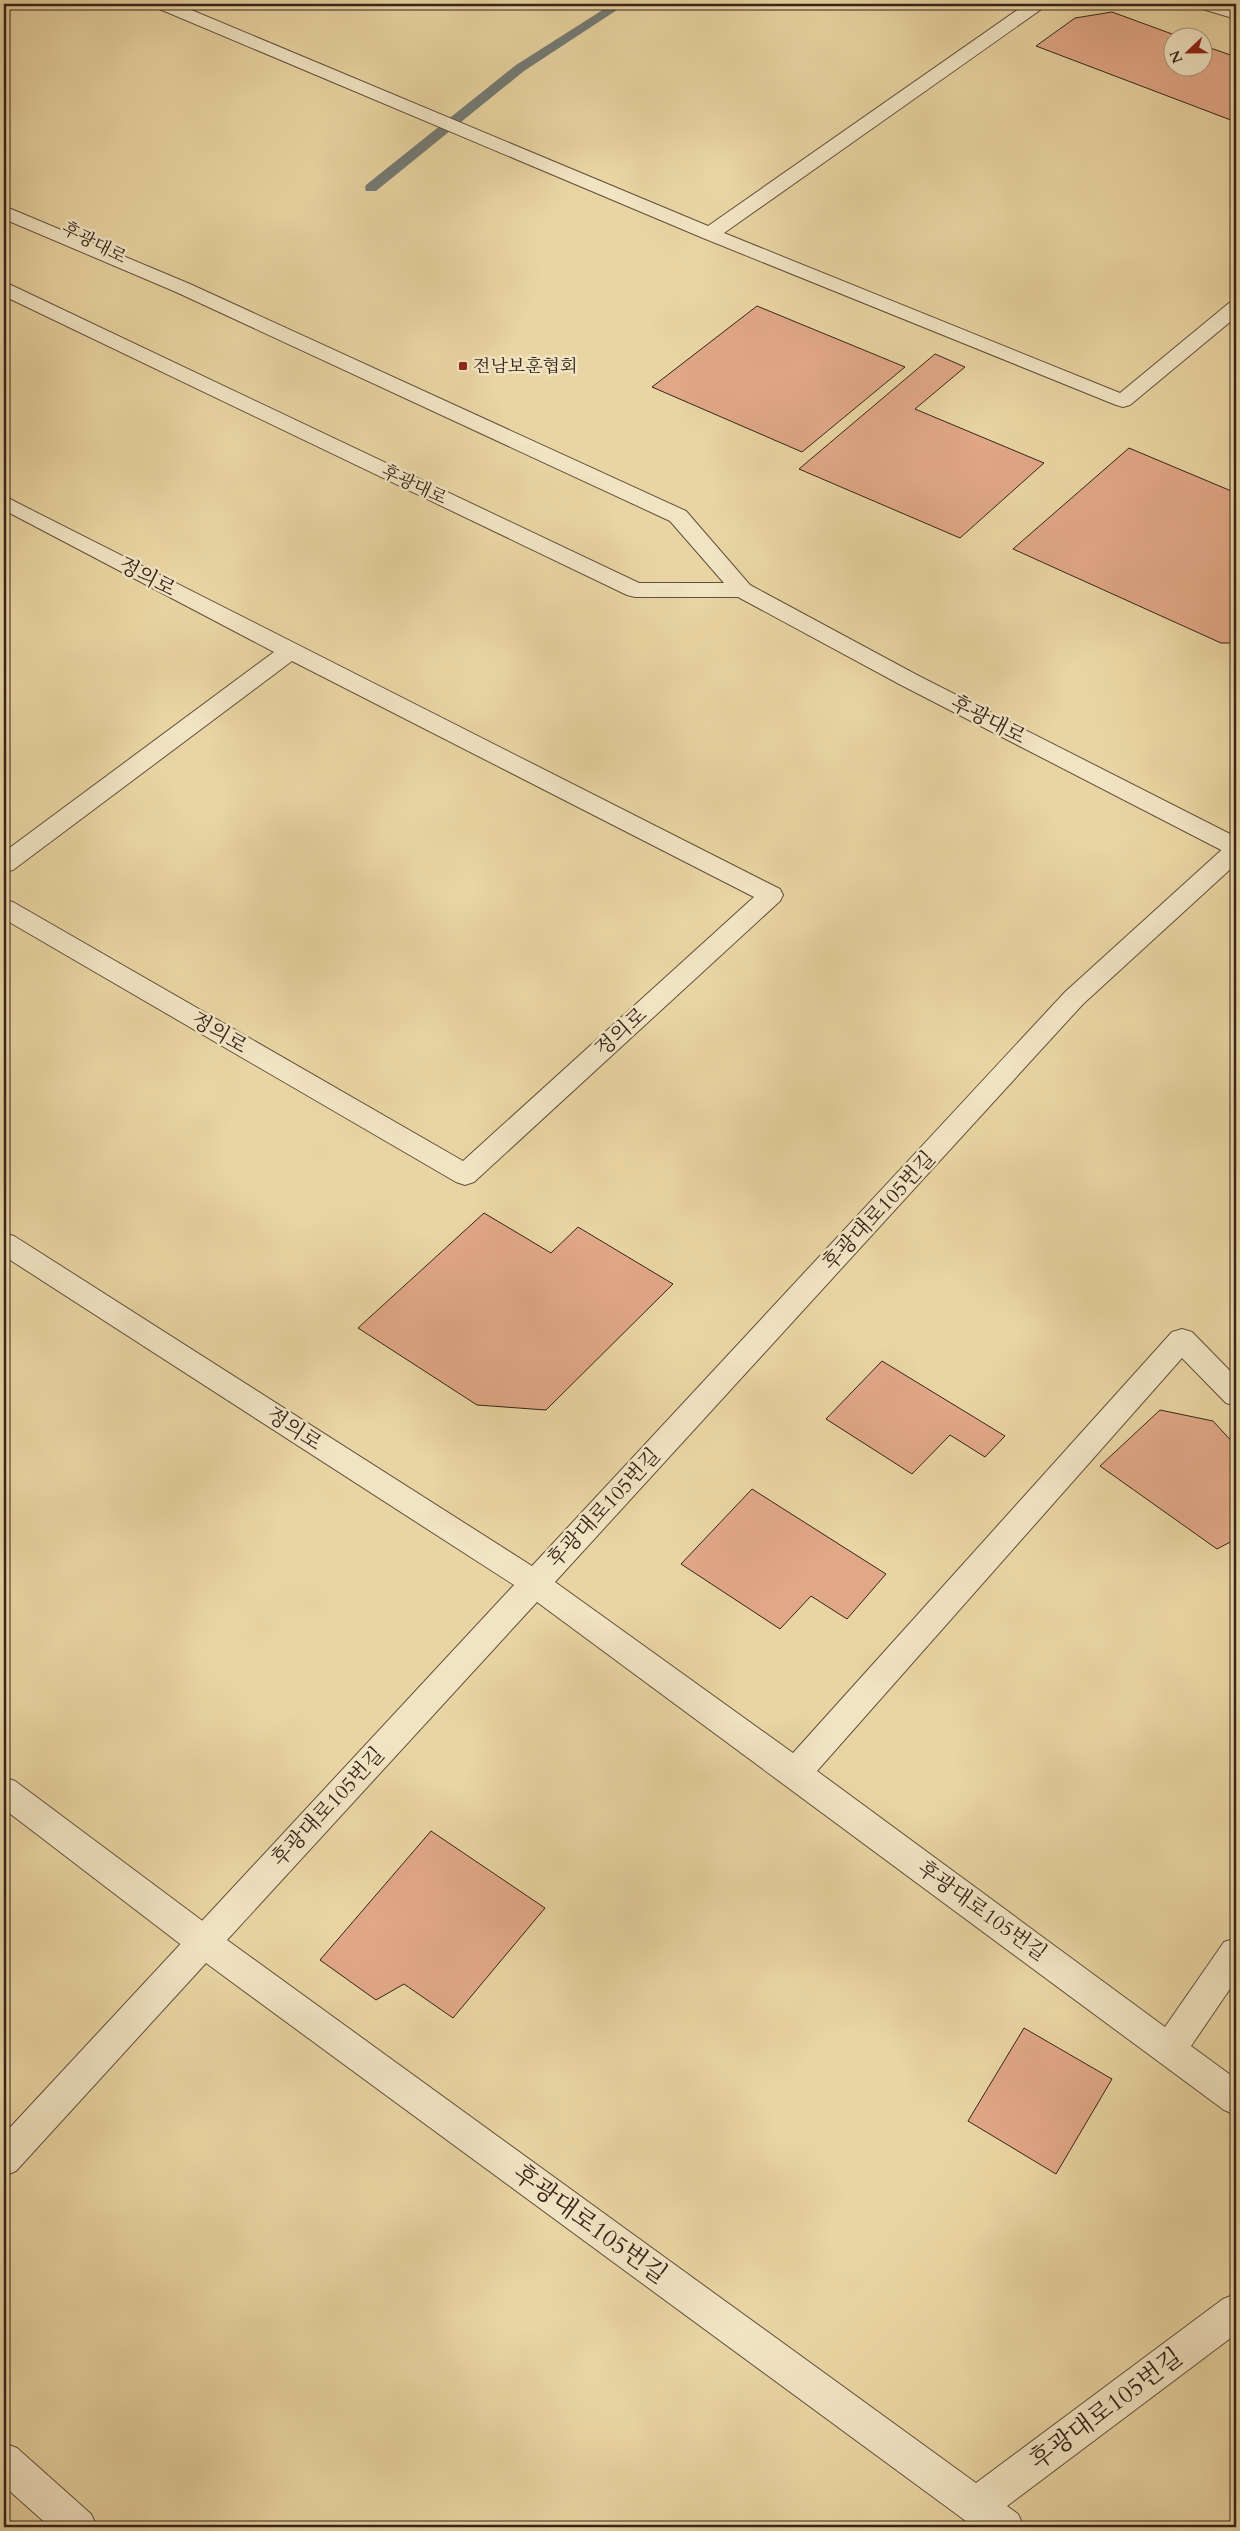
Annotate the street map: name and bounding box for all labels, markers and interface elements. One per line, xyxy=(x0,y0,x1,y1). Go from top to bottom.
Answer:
north arrow xyxy=(1162,28,1212,78)
text: N xyxy=(1165,47,1187,66)
street label: 후광대로 xyxy=(57,216,131,270)
place label: 전남보훈협회 xyxy=(473,354,577,379)
marker: 전남보훈협회 xyxy=(457,360,469,372)
street label: 후광대로 xyxy=(377,459,451,511)
street label: 정의로 xyxy=(113,550,181,604)
street label: 후광대로 xyxy=(945,689,1031,751)
street label: 정의로 xyxy=(589,1001,653,1063)
street label: 정의로 xyxy=(185,1005,253,1061)
street label: 후광대로105번길 xyxy=(816,1145,942,1277)
street label: 정의로 xyxy=(261,1400,327,1458)
street label: 후광대로105번길 xyxy=(541,1442,667,1574)
street label: 후광대로105번길 xyxy=(265,1741,391,1873)
street label: 후광대로105번길 xyxy=(911,1854,1053,1968)
street label: 후광대로105번길 xyxy=(506,2156,674,2292)
street label: 후광대로105번길 xyxy=(1023,2340,1189,2478)

